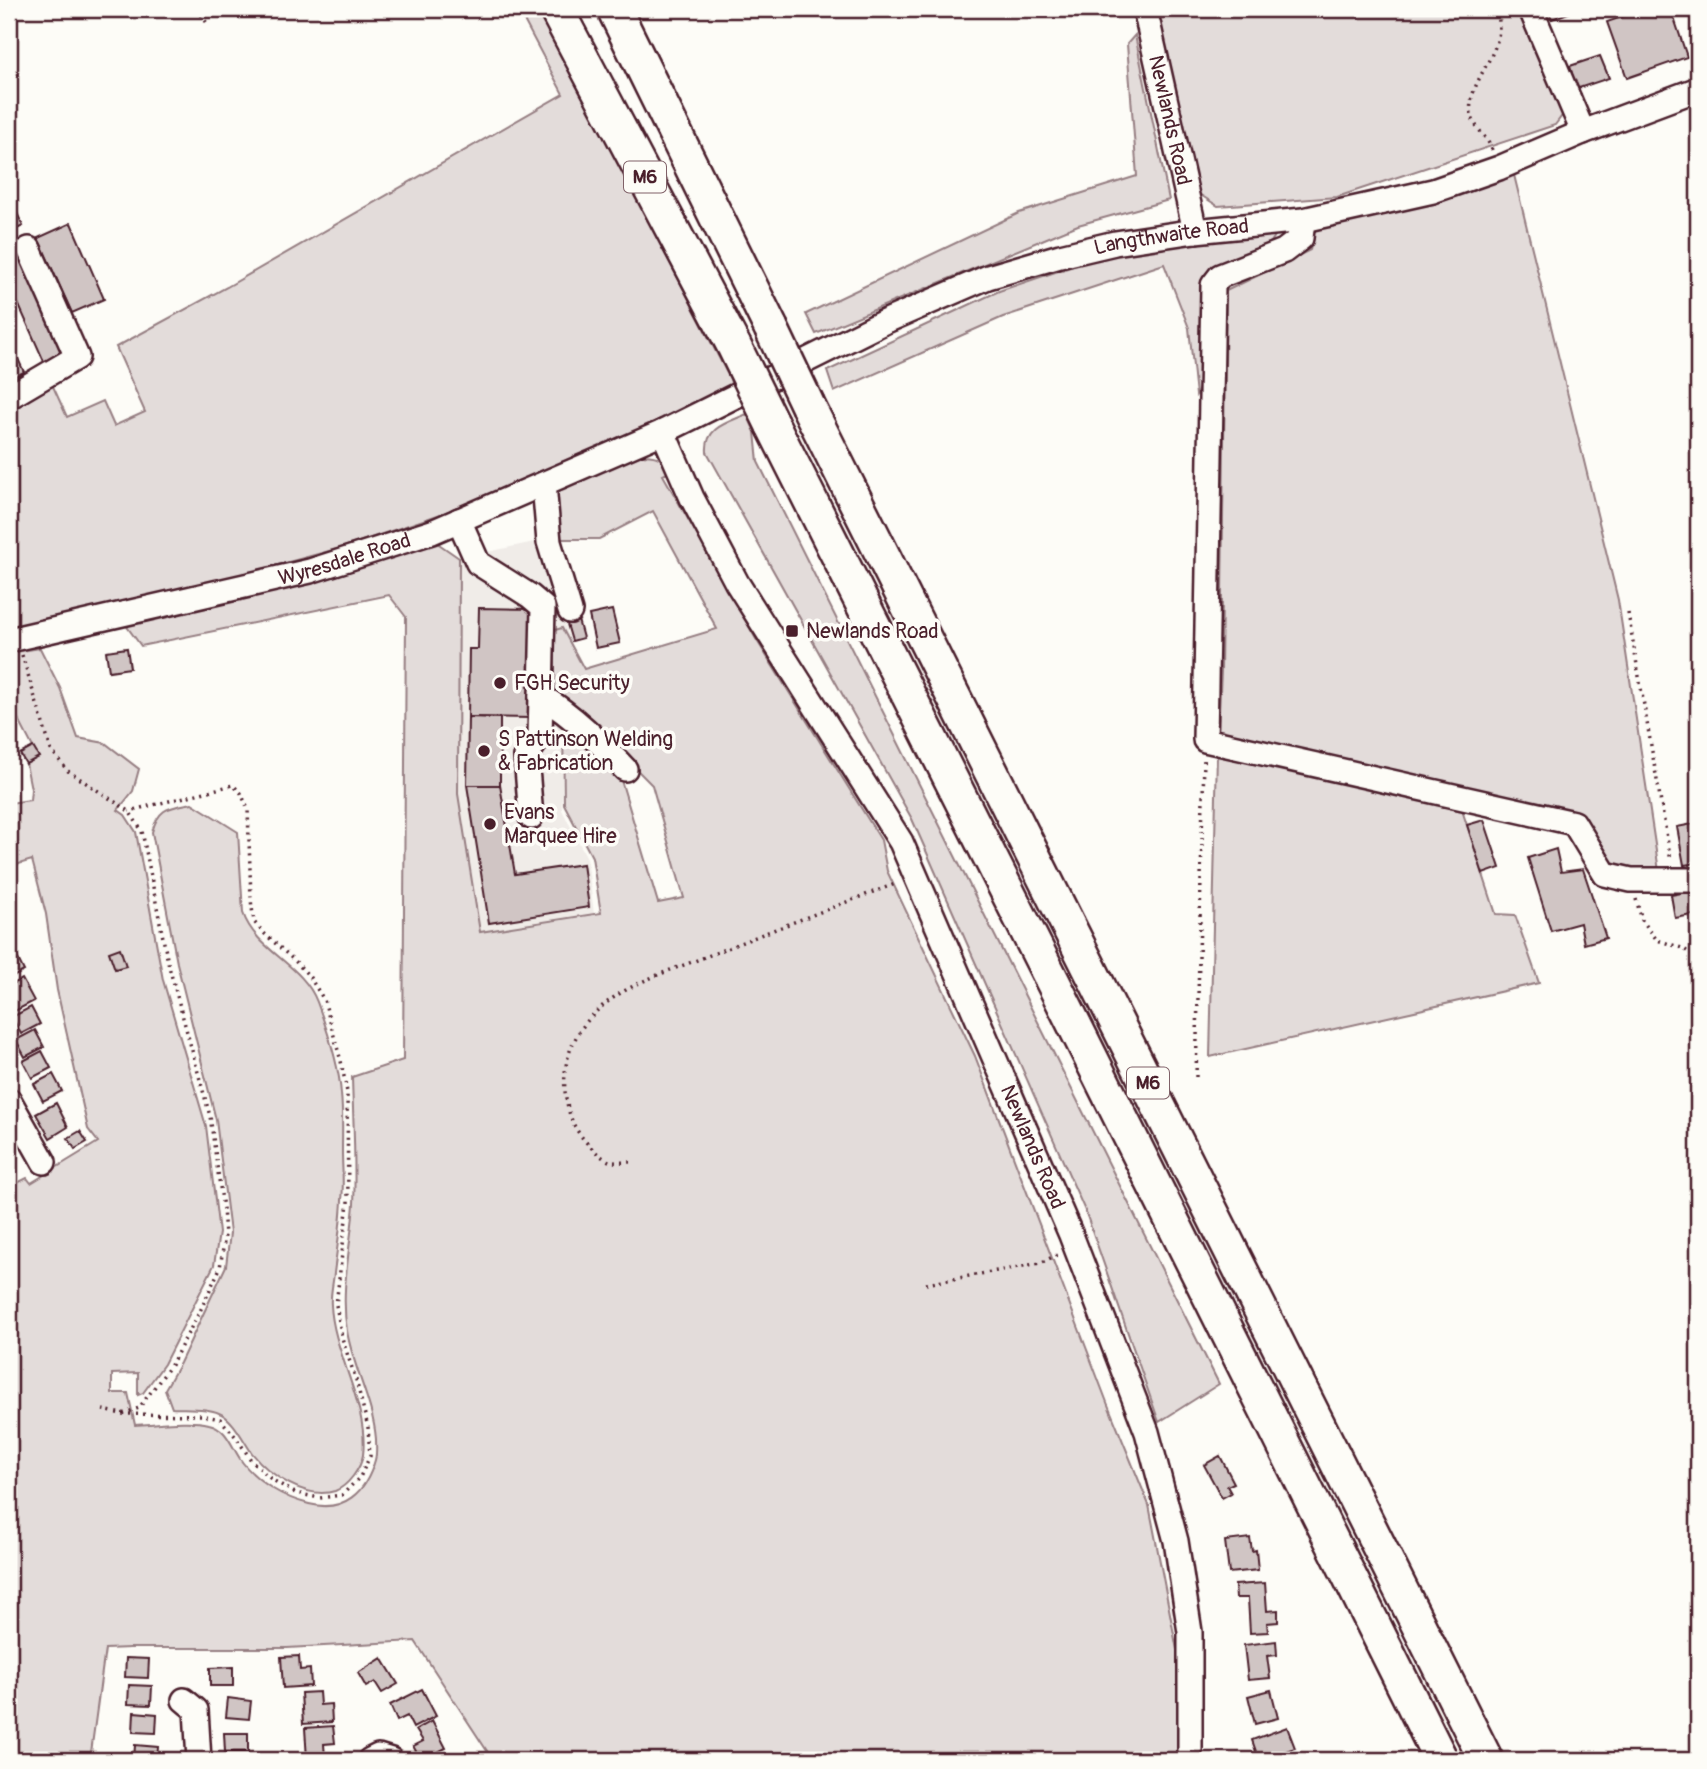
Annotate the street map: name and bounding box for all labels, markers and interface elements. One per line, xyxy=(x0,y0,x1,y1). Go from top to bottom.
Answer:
street label: Newlands Road xyxy=(1142,53,1198,188)
road number: M6 xyxy=(624,162,666,192)
street label: Langthwaite Road xyxy=(1091,212,1250,261)
street label: Wyresdale Road xyxy=(275,526,414,591)
place label: Newlands Road xyxy=(806,618,938,645)
marker: Newlands Road xyxy=(784,623,800,639)
place label: FGH Security xyxy=(514,670,630,697)
marker: FGH Security xyxy=(492,675,508,691)
place label: S Pattinson Welding & Fabrication xyxy=(498,726,673,777)
marker: S Pattinson Welding & Fabrication xyxy=(476,743,492,759)
place label: Evans Marquee Hire xyxy=(504,799,617,850)
marker: Evans Marquee Hire xyxy=(482,816,498,832)
road number: M6 xyxy=(1127,1068,1169,1098)
street label: Newlands Road xyxy=(994,1081,1072,1213)

